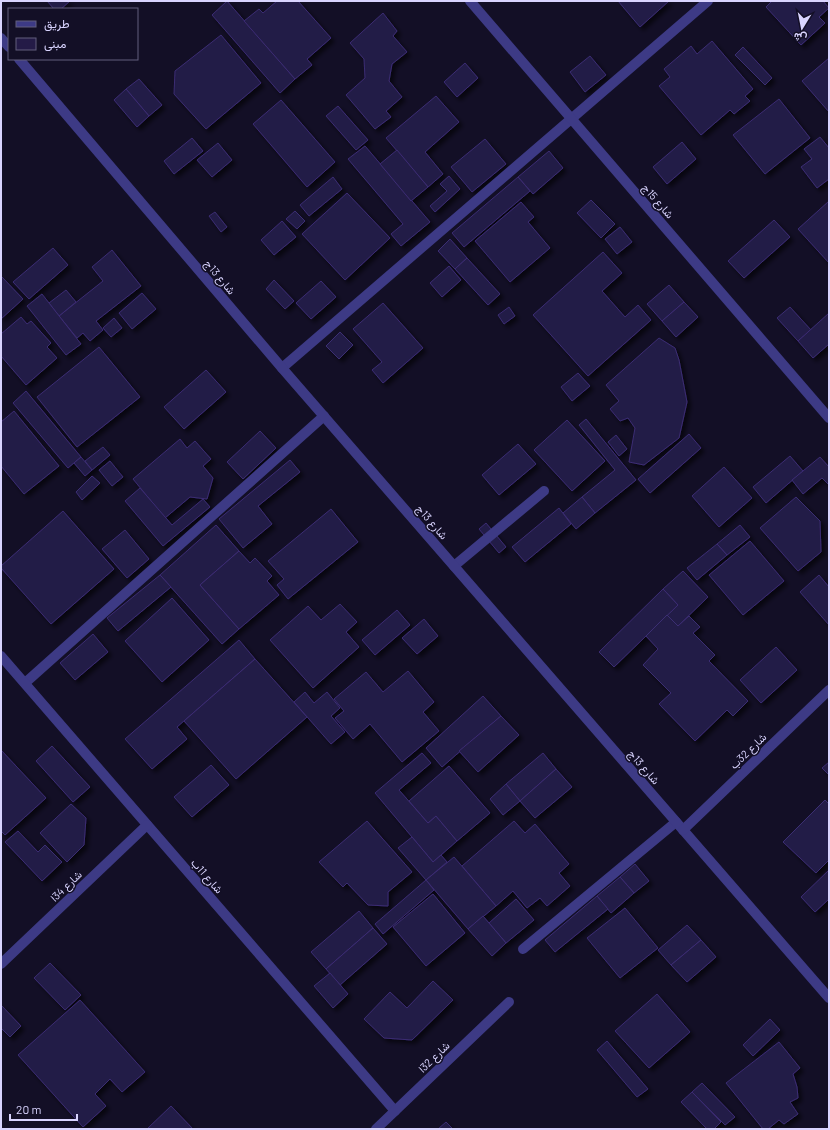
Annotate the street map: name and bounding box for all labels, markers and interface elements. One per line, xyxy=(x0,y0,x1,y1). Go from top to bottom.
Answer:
legend xyxy=(8,8,138,60)
north arrow xyxy=(782,8,822,48)
text: طريق xyxy=(44,16,70,32)
text: ش xyxy=(793,30,808,46)
text: مبنى xyxy=(44,36,66,52)
street label: شارع 15ج xyxy=(638,181,677,222)
street label: شارع 13ج xyxy=(201,257,239,298)
street label: شارع 13ج xyxy=(412,502,451,543)
street label: شارع 32ب xyxy=(727,730,770,773)
street label: شارع 13ج xyxy=(624,747,663,788)
street label: شارع 11ب xyxy=(187,856,226,897)
street label: شارع 34ا xyxy=(47,867,86,905)
street label: شارع 32ا xyxy=(415,1038,454,1076)
scale bar xyxy=(10,1096,77,1122)
text: 20 m xyxy=(16,1102,42,1116)

